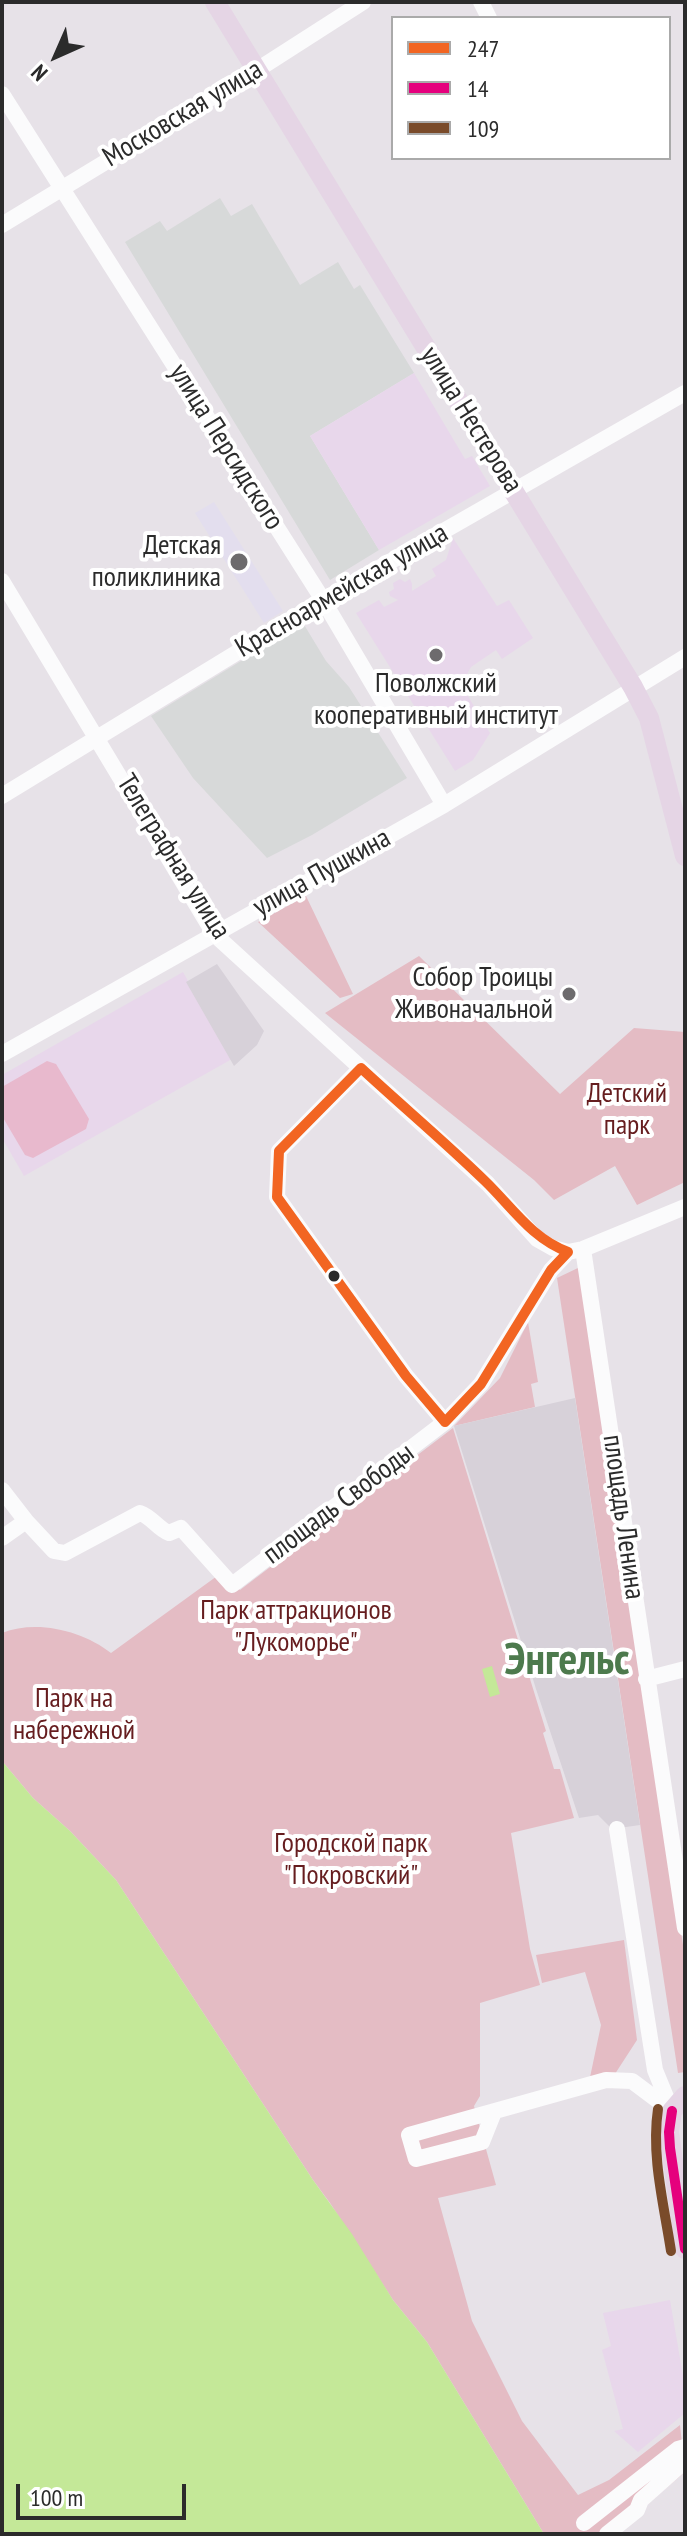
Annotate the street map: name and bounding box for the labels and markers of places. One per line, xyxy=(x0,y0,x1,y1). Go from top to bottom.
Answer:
place label: Детская поликлиника xyxy=(92,529,221,595)
marker: Детская поликлиника xyxy=(228,551,250,573)
marker: Поволжский кооперативный институт xyxy=(427,646,445,664)
place label: Поволжский кооперативный институт xyxy=(314,667,558,733)
place label: Собор Троицы Живоначальной xyxy=(395,961,553,1027)
marker: Собор Троицы Живоначальной xyxy=(560,985,578,1003)
unlabelled marker xyxy=(326,1268,342,1284)

